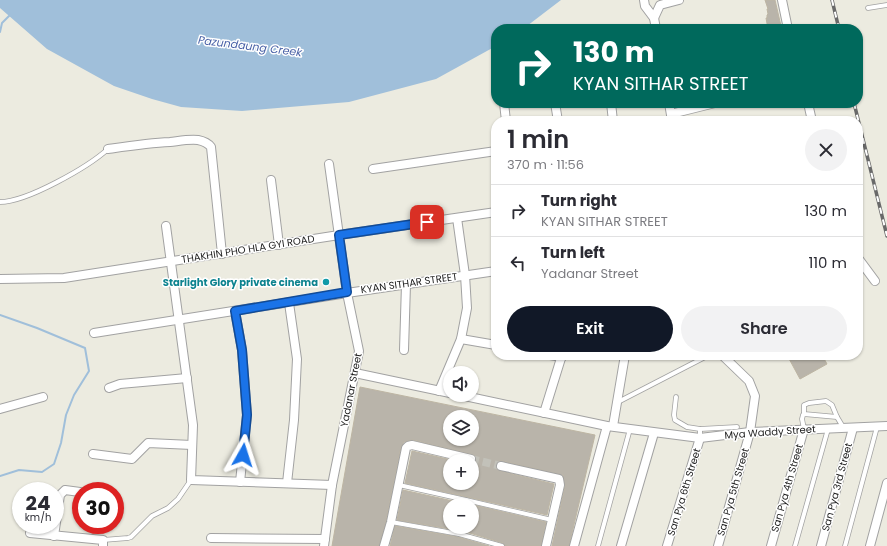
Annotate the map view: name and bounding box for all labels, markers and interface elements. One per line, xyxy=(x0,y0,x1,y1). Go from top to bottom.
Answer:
water label: Pazundaung Creek xyxy=(197,32,304,60)
text: 130 m xyxy=(573,33,654,72)
icon: right xyxy=(507,40,559,92)
text: KYAN SITHAR STREET xyxy=(573,71,748,96)
text: 1 min xyxy=(507,123,569,156)
button: close xyxy=(805,129,847,171)
text: 370 m · 11:56 xyxy=(507,155,584,174)
text: Turn right xyxy=(541,190,617,211)
icon: right xyxy=(507,200,529,222)
text: 130 m xyxy=(804,200,847,221)
pin xyxy=(410,205,444,239)
icon: arrive xyxy=(416,211,438,233)
text: KYAN SITHAR STREET xyxy=(541,212,668,231)
street label: THAKHIN PHO HLA GYI ROAD xyxy=(180,231,316,267)
text: Turn left xyxy=(541,242,605,263)
icon: left xyxy=(507,252,529,274)
text: 110 m xyxy=(809,252,847,273)
text: Yadanar Street xyxy=(541,264,638,283)
street label: KYAN SITHAR STREET xyxy=(360,269,459,297)
place label: Starlight Glory private cinema xyxy=(163,275,318,290)
marker: Starlight Glory private cinema xyxy=(321,277,331,287)
button: Exit xyxy=(507,306,673,352)
button: Share xyxy=(681,306,847,352)
street label: Yadanar Street xyxy=(336,351,366,428)
map controls xyxy=(443,366,479,534)
button: sound xyxy=(443,366,479,402)
button: layers xyxy=(443,410,479,446)
street label: Mya Waddy Street xyxy=(724,421,816,443)
position arrow xyxy=(222,434,264,476)
street label: San Pya 3rd Street xyxy=(818,441,856,533)
street label: San Pya 4th Street xyxy=(767,442,807,534)
street label: San Pya 6th Street xyxy=(664,446,705,538)
street label: San Pya 5th Street xyxy=(713,446,753,538)
button: + xyxy=(443,454,479,490)
speed limit sign: 30 xyxy=(72,482,124,534)
text: 24 xyxy=(26,489,50,517)
button: − xyxy=(443,498,479,534)
text: km/h xyxy=(25,510,51,525)

